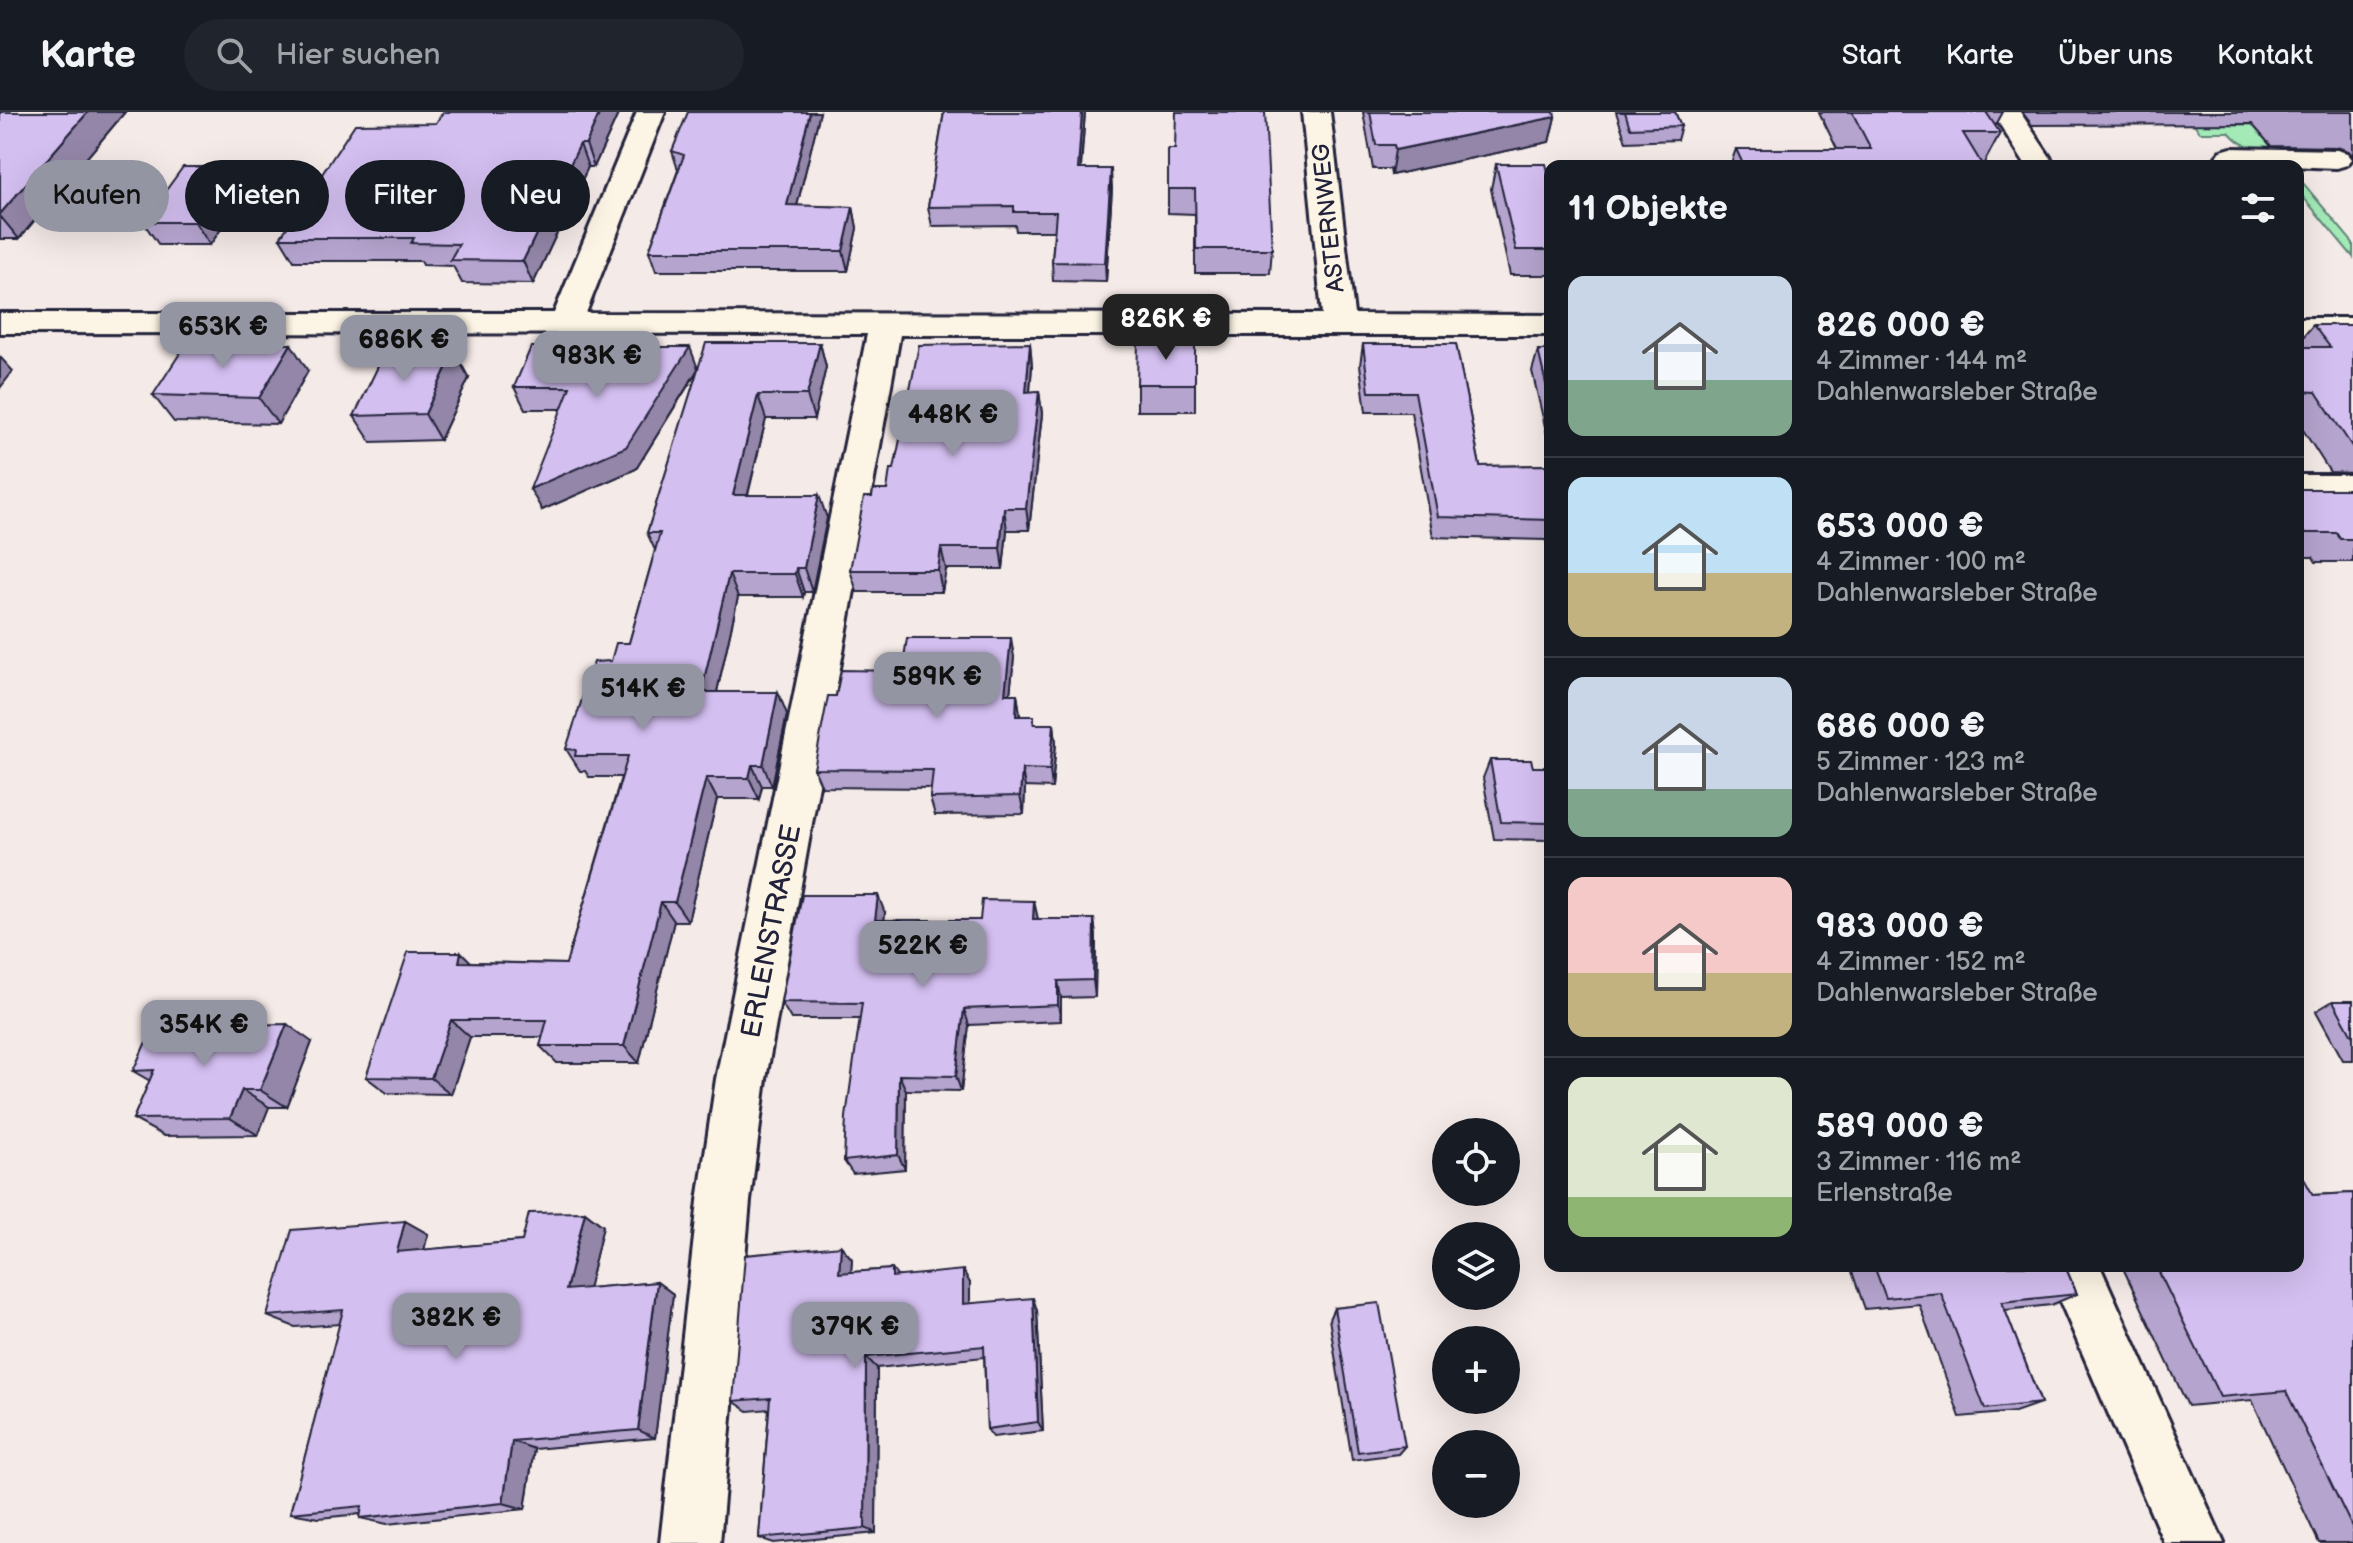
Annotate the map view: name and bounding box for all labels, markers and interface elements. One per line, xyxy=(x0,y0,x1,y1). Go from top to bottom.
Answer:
search box xyxy=(184,19,744,91)
text: Karte xyxy=(40,33,136,78)
icon: search xyxy=(212,33,256,77)
text: Hier suchen xyxy=(276,37,440,73)
text: Start xyxy=(1842,39,1901,72)
text: Karte xyxy=(1945,39,2014,72)
text: Über uns xyxy=(2058,39,2173,72)
text: Kontakt xyxy=(2217,39,2313,72)
street label: ASTERNWEG xyxy=(1306,142,1351,294)
chip: Kaufen xyxy=(24,160,169,232)
chip: Mieten xyxy=(185,160,329,232)
chip: Filter xyxy=(345,160,465,232)
chip: Neu xyxy=(481,160,590,232)
icon: filters xyxy=(2236,186,2280,230)
text: 11 Objekte xyxy=(1568,188,1728,229)
pin: 826K € xyxy=(1101,294,1231,362)
pin: 653K € xyxy=(158,302,288,370)
text: 826K € xyxy=(1120,304,1212,335)
text: 826 000 € xyxy=(1816,305,1985,346)
icon: home xyxy=(1632,308,1728,404)
text: 653K € xyxy=(178,312,268,343)
pin: 686K € xyxy=(339,315,469,383)
text: 686K € xyxy=(358,325,450,356)
pin: 983K € xyxy=(532,331,662,399)
text: 983K € xyxy=(552,341,642,372)
text: 4 Zimmer · 144 m² xyxy=(1816,346,2027,377)
text: Dahlenwarsleber Straße xyxy=(1816,377,2098,408)
pin: 448K € xyxy=(888,390,1018,458)
text: 448K € xyxy=(908,400,998,431)
text: 653 000 € xyxy=(1816,506,1984,547)
icon: home xyxy=(1632,509,1728,605)
text: 4 Zimmer · 100 m² xyxy=(1816,547,2026,578)
text: Dahlenwarsleber Straße xyxy=(1816,578,2098,609)
pin: 589K € xyxy=(872,652,1002,720)
text: 589K € xyxy=(892,662,982,693)
pin: 514K € xyxy=(578,664,708,732)
text: 514K € xyxy=(600,674,686,705)
text: 686 000 € xyxy=(1816,706,1985,747)
icon: home xyxy=(1632,709,1728,805)
text: 5 Zimmer · 123 m² xyxy=(1816,747,2025,778)
text: Dahlenwarsleber Straße xyxy=(1816,778,2098,809)
street label: ERLENSTRASSE xyxy=(735,822,808,1041)
text: 983 000 € xyxy=(1816,906,1984,947)
icon: home xyxy=(1632,909,1728,1005)
pin: 522K € xyxy=(858,921,988,989)
text: 522K € xyxy=(878,931,968,962)
text: 4 Zimmer · 152 m² xyxy=(1816,947,2026,978)
text: Dahlenwarsleber Straße xyxy=(1816,978,2098,1009)
pin: 354K € xyxy=(139,1000,269,1068)
text: 354K € xyxy=(159,1010,249,1041)
text: 589 000 € xyxy=(1816,1106,1984,1147)
icon: home xyxy=(1632,1109,1728,1205)
map controls xyxy=(1432,1118,1520,1518)
button: locate xyxy=(1432,1118,1520,1206)
text: 3 Zimmer · 116 m² xyxy=(1816,1147,2022,1178)
text: Erlenstraße xyxy=(1816,1178,1953,1209)
button: layers xyxy=(1432,1222,1520,1310)
pin: 382K € xyxy=(391,1293,521,1361)
pin: 379K € xyxy=(790,1302,920,1370)
text: 382K € xyxy=(411,1303,501,1334)
text: 379K € xyxy=(810,1312,900,1343)
button: + xyxy=(1432,1326,1520,1414)
button: − xyxy=(1432,1430,1520,1518)

